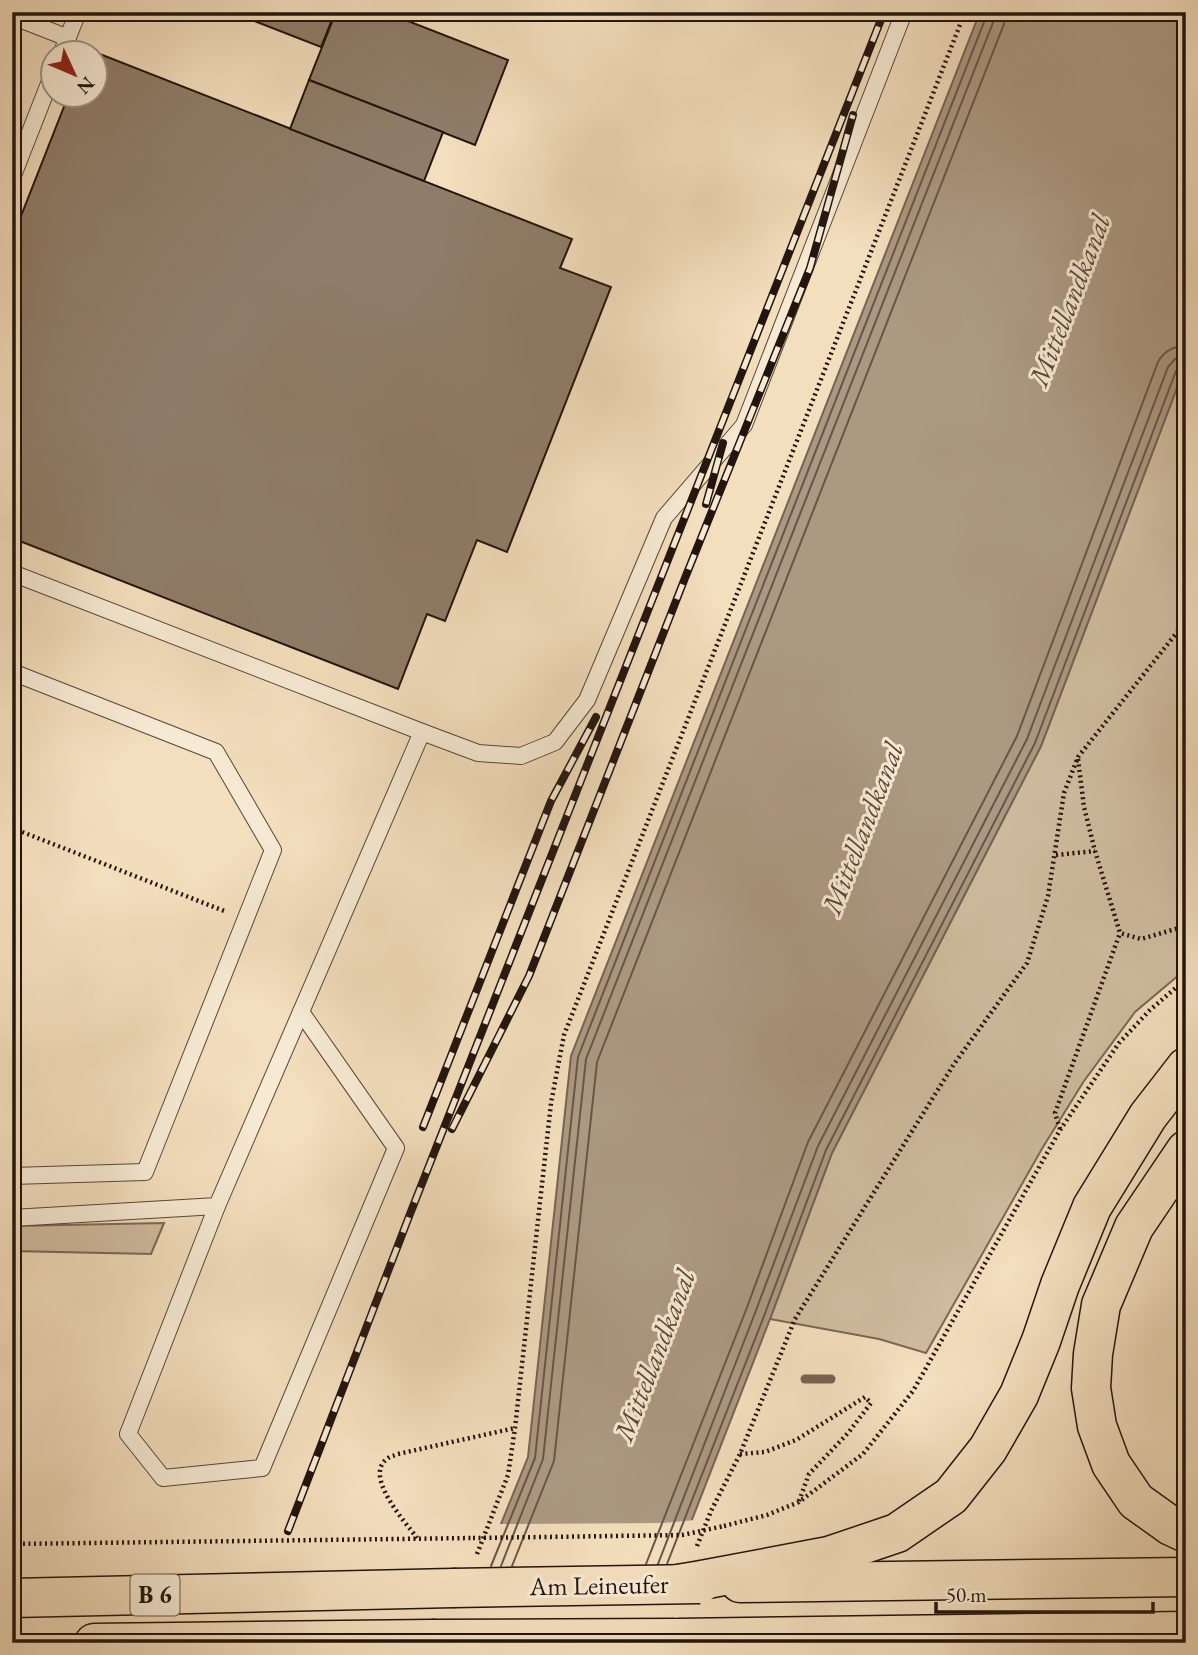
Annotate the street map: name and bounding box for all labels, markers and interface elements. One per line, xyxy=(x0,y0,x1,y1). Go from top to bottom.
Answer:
north arrow xyxy=(38,38,108,108)
text: N xyxy=(71,71,100,100)
water label: Mittellandkanal xyxy=(1019,208,1119,393)
water label: Mittellandkanal xyxy=(812,736,912,921)
water label: Mittellandkanal xyxy=(604,1263,704,1448)
street label: Am Leineufer xyxy=(528,1567,669,1603)
scale bar xyxy=(936,1571,1152,1615)
road number: B 6 xyxy=(130,1574,180,1616)
text: 50 m xyxy=(946,1581,987,1608)

